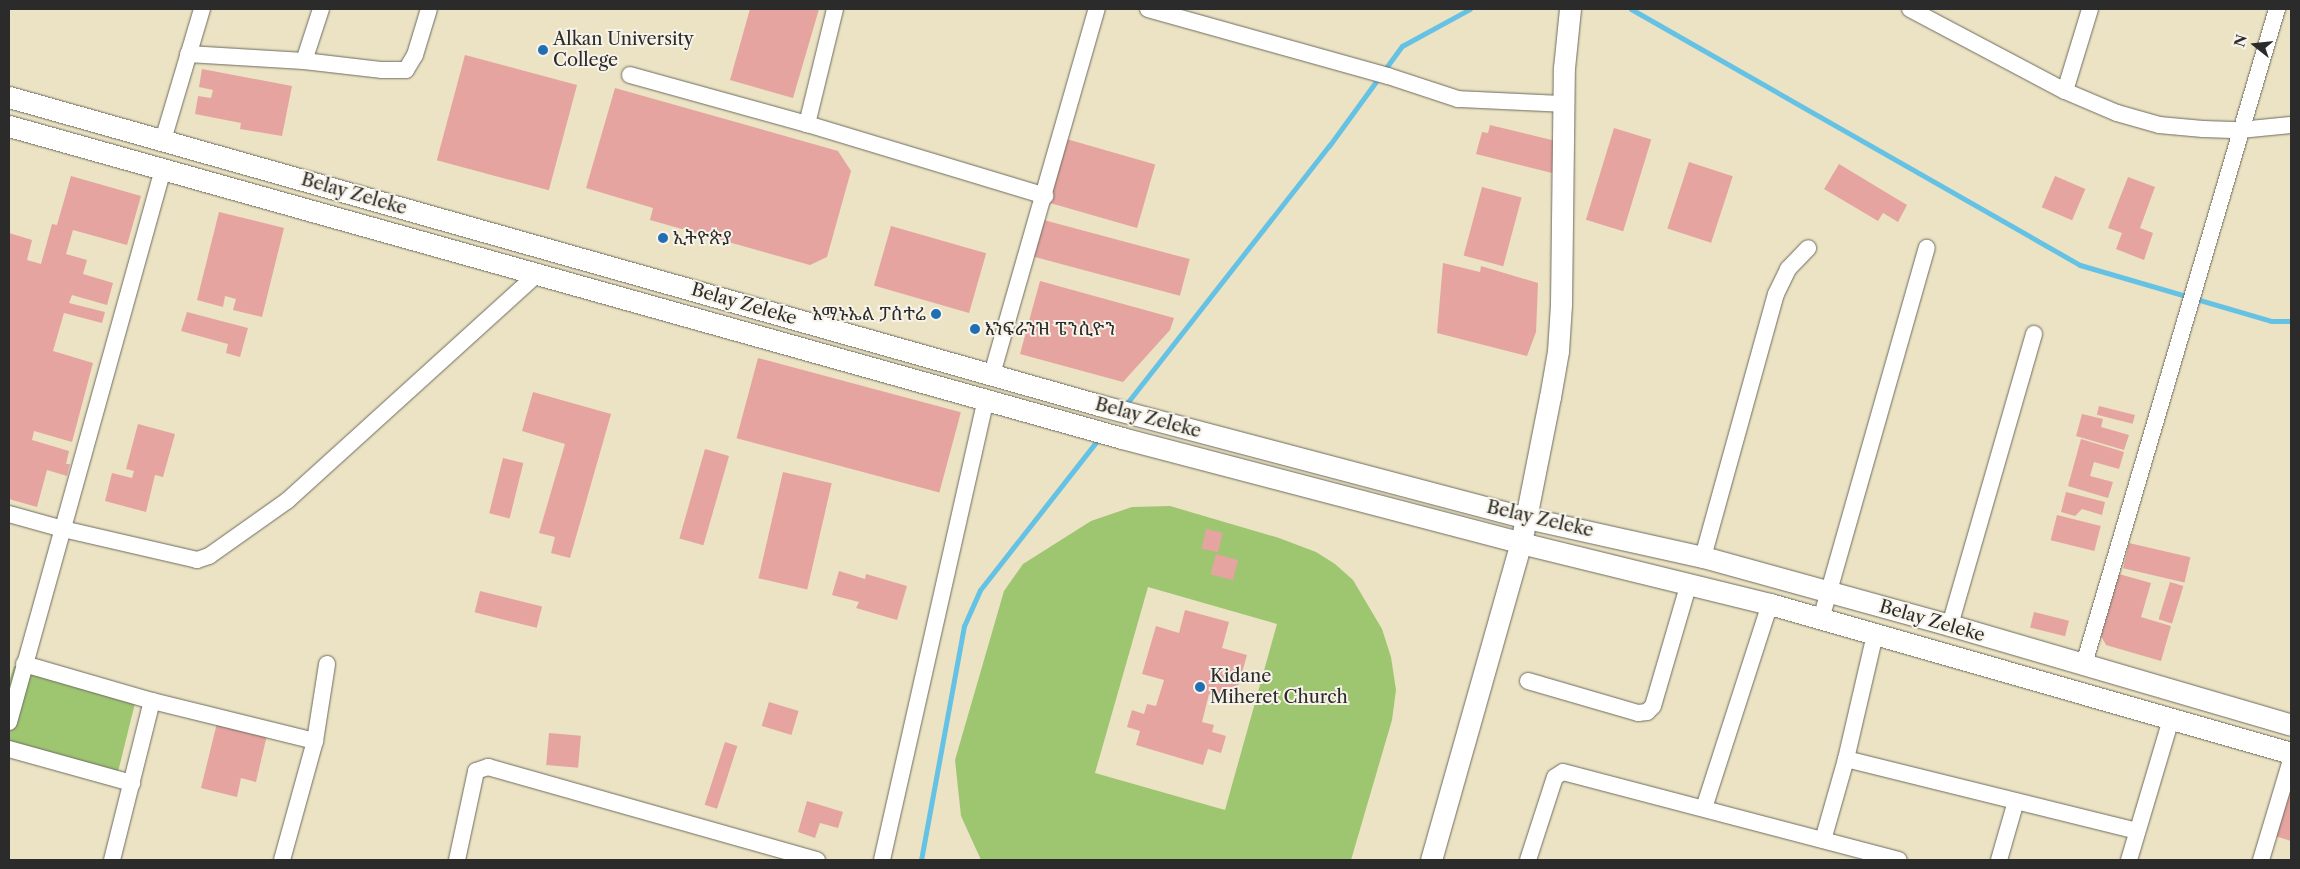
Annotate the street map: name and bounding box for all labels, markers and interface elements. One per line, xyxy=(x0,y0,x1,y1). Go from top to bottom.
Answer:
north arrow xyxy=(2230,20,2280,70)
place label: Alkan University College xyxy=(553,29,694,72)
text: N xyxy=(2230,33,2251,49)
marker: Alkan University College xyxy=(537,44,549,56)
street label: Belay Zeleke xyxy=(298,169,410,219)
place label: ኢትዮጵያ xyxy=(673,227,731,249)
marker: ኢትዮጵያ xyxy=(657,232,669,244)
street label: Belay Zeleke xyxy=(688,279,800,329)
place label: አማኑኤል ፓስተሬ xyxy=(812,303,926,325)
marker: አማኑኤል ፓስተሬ xyxy=(930,308,942,320)
place label: እንፍራንዝ ፔንሲዮን xyxy=(985,318,1115,340)
marker: እንፍራንዝ ፔንሲዮን xyxy=(969,323,981,335)
street label: Belay Zeleke xyxy=(1092,393,1204,443)
street label: Belay Zeleke xyxy=(1484,496,1596,542)
street label: Belay Zeleke xyxy=(1876,596,1988,646)
place label: Kidane Miheret Church xyxy=(1210,666,1348,709)
marker: Kidane Miheret Church xyxy=(1194,681,1206,693)

